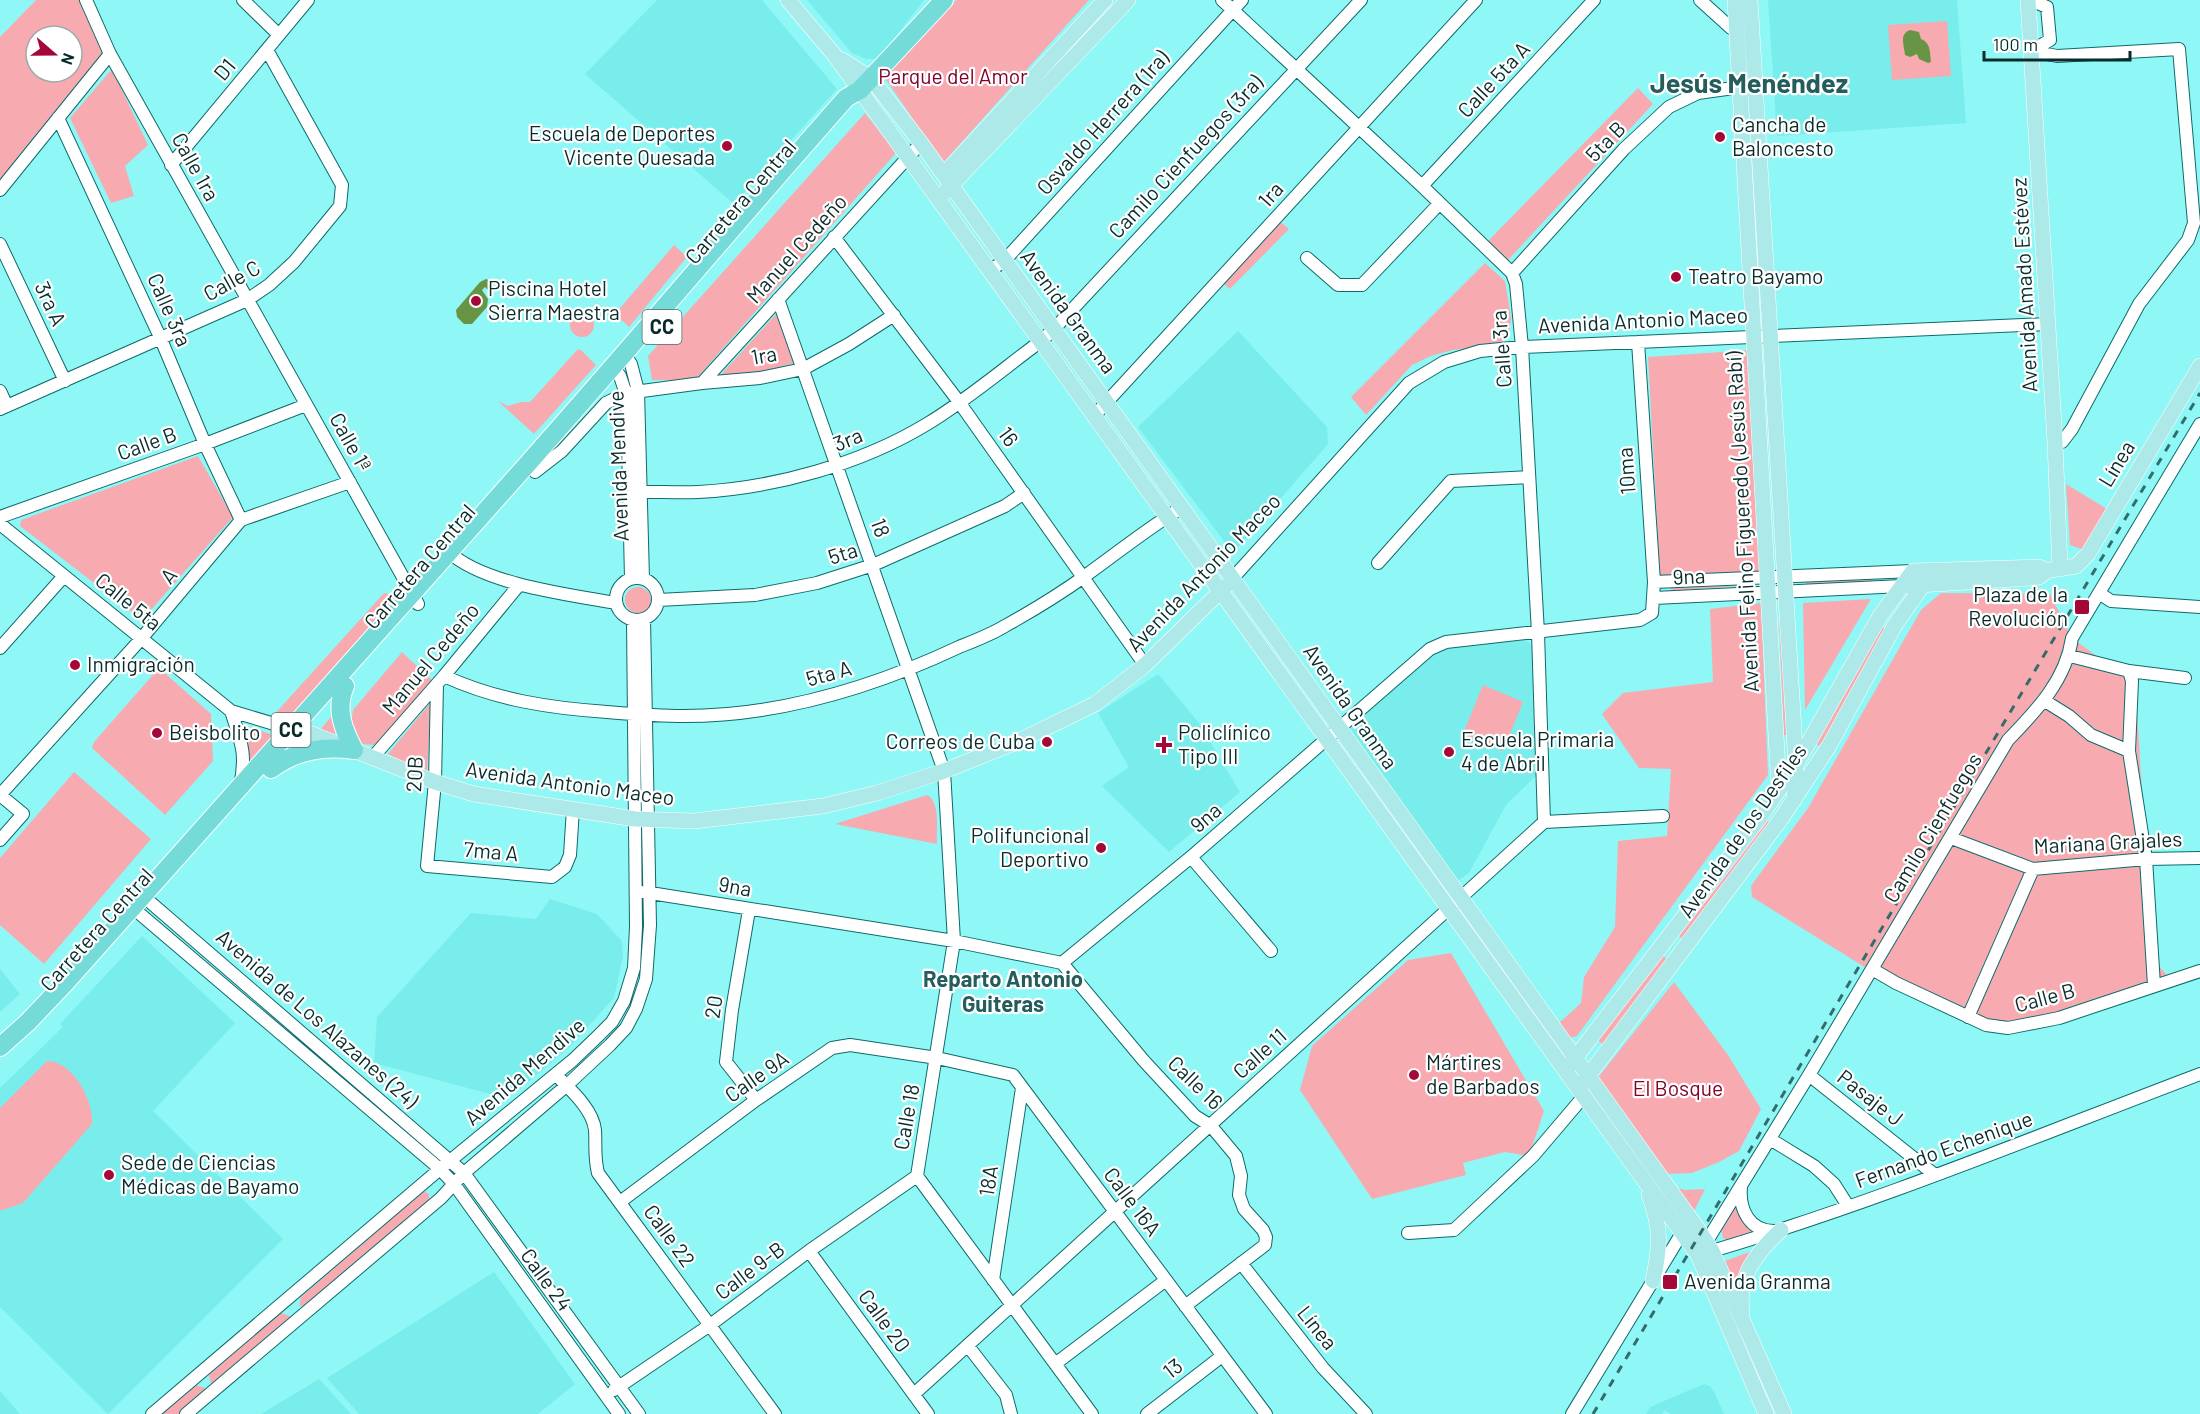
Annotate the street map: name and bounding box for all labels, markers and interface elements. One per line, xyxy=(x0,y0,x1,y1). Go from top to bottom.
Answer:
north arrow xyxy=(24,24,84,84)
scale bar xyxy=(1984,24,2130,62)
text: 100 m xyxy=(1993,33,2038,55)
street label: Calle 5ta A xyxy=(1452,36,1534,122)
street label: Osvaldo Herrera (1ra) xyxy=(1031,44,1174,199)
text: N xyxy=(58,51,79,68)
street label: D1 xyxy=(208,53,240,85)
park label: Parque del Amor xyxy=(878,63,1028,88)
district label: Jesús Menéndez xyxy=(1650,66,1848,98)
street label: Camilo Cienfuegos (3ra) xyxy=(1103,69,1267,243)
place label: Cancha de Baloncesto xyxy=(1732,111,1834,160)
street label: 5ta B xyxy=(1580,116,1630,166)
place label: Escuela de Deportes Vicente Quesada xyxy=(529,120,715,169)
street label: Calle 1ra xyxy=(167,128,225,205)
marker: Cancha de Baloncesto xyxy=(1713,130,1727,144)
street label: Carretera Central xyxy=(679,134,801,268)
marker: Escuela de Deportes Vicente Quesada xyxy=(720,139,734,153)
street label: 1ra xyxy=(1252,176,1288,212)
street label: Avenida Amado Estévez xyxy=(2005,177,2042,393)
street label: Manuel Cedeño xyxy=(740,188,851,308)
street label: Avenida Granma xyxy=(1016,244,1122,378)
street label: Calle C xyxy=(198,254,264,305)
place label: Teatro Bayamo xyxy=(1688,263,1824,288)
street label: Calle 3ra xyxy=(143,269,198,350)
marker: Teatro Bayamo xyxy=(1669,270,1683,284)
place label: Piscina Hotel Sierra Maestra xyxy=(488,275,620,324)
street label: 3ra A xyxy=(30,277,73,330)
marker: Piscina Hotel Sierra Maestra xyxy=(469,294,483,308)
street label: Avenida Antonio Maceo xyxy=(1537,302,1749,337)
road number: CC xyxy=(642,310,682,344)
street label: Calle 3ra xyxy=(1485,310,1516,389)
street label: 1ra xyxy=(749,340,779,369)
street label: Avenida Felino Figueredo (Jesús Rabí) xyxy=(1720,350,1763,693)
street label: Avenida Mendive xyxy=(602,390,633,542)
street label: Calle 1ª xyxy=(325,408,377,475)
street label: Calle B xyxy=(113,420,180,465)
street label: 16 xyxy=(994,421,1025,451)
street label: 3ra xyxy=(829,422,866,456)
street label: Línea xyxy=(2092,436,2139,491)
street label: 10ma xyxy=(1611,447,1640,496)
street label: Avenida Antonio Maceo xyxy=(1121,488,1285,656)
street label: Carretera Central xyxy=(358,499,480,633)
street label: 18 xyxy=(867,515,896,540)
street label: 5ta xyxy=(825,536,860,569)
street label: A xyxy=(154,562,182,588)
street label: 9na xyxy=(1672,562,1706,589)
street label: Calle 5ta xyxy=(91,567,167,635)
place label: Plaza de la Revolución xyxy=(1968,581,2068,630)
street label: Manuel Cedeño xyxy=(376,597,484,719)
marker: Plaza de la Revolución xyxy=(2073,598,2091,616)
street label: Avenida Granma xyxy=(1299,639,1404,773)
place label: Inmigración xyxy=(87,651,195,676)
street label: 5ta A xyxy=(803,654,854,691)
marker: Inmigración xyxy=(68,658,82,672)
road number: CC xyxy=(272,713,310,747)
place label: Beisbolito xyxy=(169,719,261,744)
place label: Policlínico Tipo III xyxy=(1178,719,1271,768)
marker: Beisbolito xyxy=(150,726,164,740)
place label: Escuela Primaria 4 de Abril xyxy=(1461,726,1614,775)
place label: Correos de Cuba xyxy=(886,728,1035,753)
marker: Correos de Cuba xyxy=(1040,735,1054,749)
marker: Policlínico Tipo III xyxy=(1155,736,1173,754)
street label: Avenida de los Desfiles xyxy=(1672,738,1811,922)
marker: Escuela Primaria 4 de Abril xyxy=(1442,745,1456,759)
street label: Camilo Cienfuegos xyxy=(1877,748,1986,906)
street label: 20B xyxy=(400,755,427,793)
street label: Avenida Antonio Maceo xyxy=(464,755,676,810)
street label: 9na xyxy=(1184,797,1226,837)
place label: Polifuncional Deportivo xyxy=(971,822,1089,871)
street label: Mariana Grajales xyxy=(2033,825,2183,858)
street label: 7ma A xyxy=(463,836,520,865)
marker: Polifuncional Deportivo xyxy=(1094,841,1108,855)
street label: Carretera Central xyxy=(34,862,158,996)
street label: 9na xyxy=(717,870,754,901)
street label: Avenida de Los Alazanes (24) xyxy=(212,923,424,1113)
district label: Reparto Antonio Guiteras xyxy=(923,965,1083,1016)
street label: Calle B xyxy=(2012,977,2078,1017)
street label: 20 xyxy=(699,994,727,1020)
street label: Avenida Mendive xyxy=(459,1012,589,1130)
street label: Calle 11 xyxy=(1227,1022,1291,1083)
street label: Calle 9A xyxy=(719,1045,793,1107)
place label: Mártires de Barbados xyxy=(1426,1049,1539,1098)
street label: Calle 16 xyxy=(1163,1050,1229,1114)
street label: Pasaje J xyxy=(1833,1063,1909,1130)
marker: Mártires de Barbados xyxy=(1407,1068,1421,1082)
park label: El Bosque xyxy=(1633,1075,1723,1100)
street label: Calle 18 xyxy=(887,1082,924,1152)
street label: Fernando Echenique xyxy=(1851,1105,2036,1192)
place label: Sede de Ciencias Médicas de Bayamo xyxy=(121,1149,299,1198)
street label: Calle 16A xyxy=(1099,1162,1167,1240)
street label: 18A xyxy=(973,1163,1002,1198)
marker: Sede de Ciencias Médicas de Bayamo xyxy=(102,1168,116,1182)
street label: Calle 22 xyxy=(639,1199,701,1271)
street label: Calle 9-B xyxy=(709,1236,789,1304)
street label: Calle 24 xyxy=(516,1243,578,1315)
place label: Avenida Granma xyxy=(1684,1268,1831,1293)
marker: Avenida Granma xyxy=(1661,1273,1679,1291)
street label: Calle 20 xyxy=(854,1284,916,1356)
street label: Línea xyxy=(1293,1300,1343,1354)
street label: 13 xyxy=(1157,1352,1187,1383)

